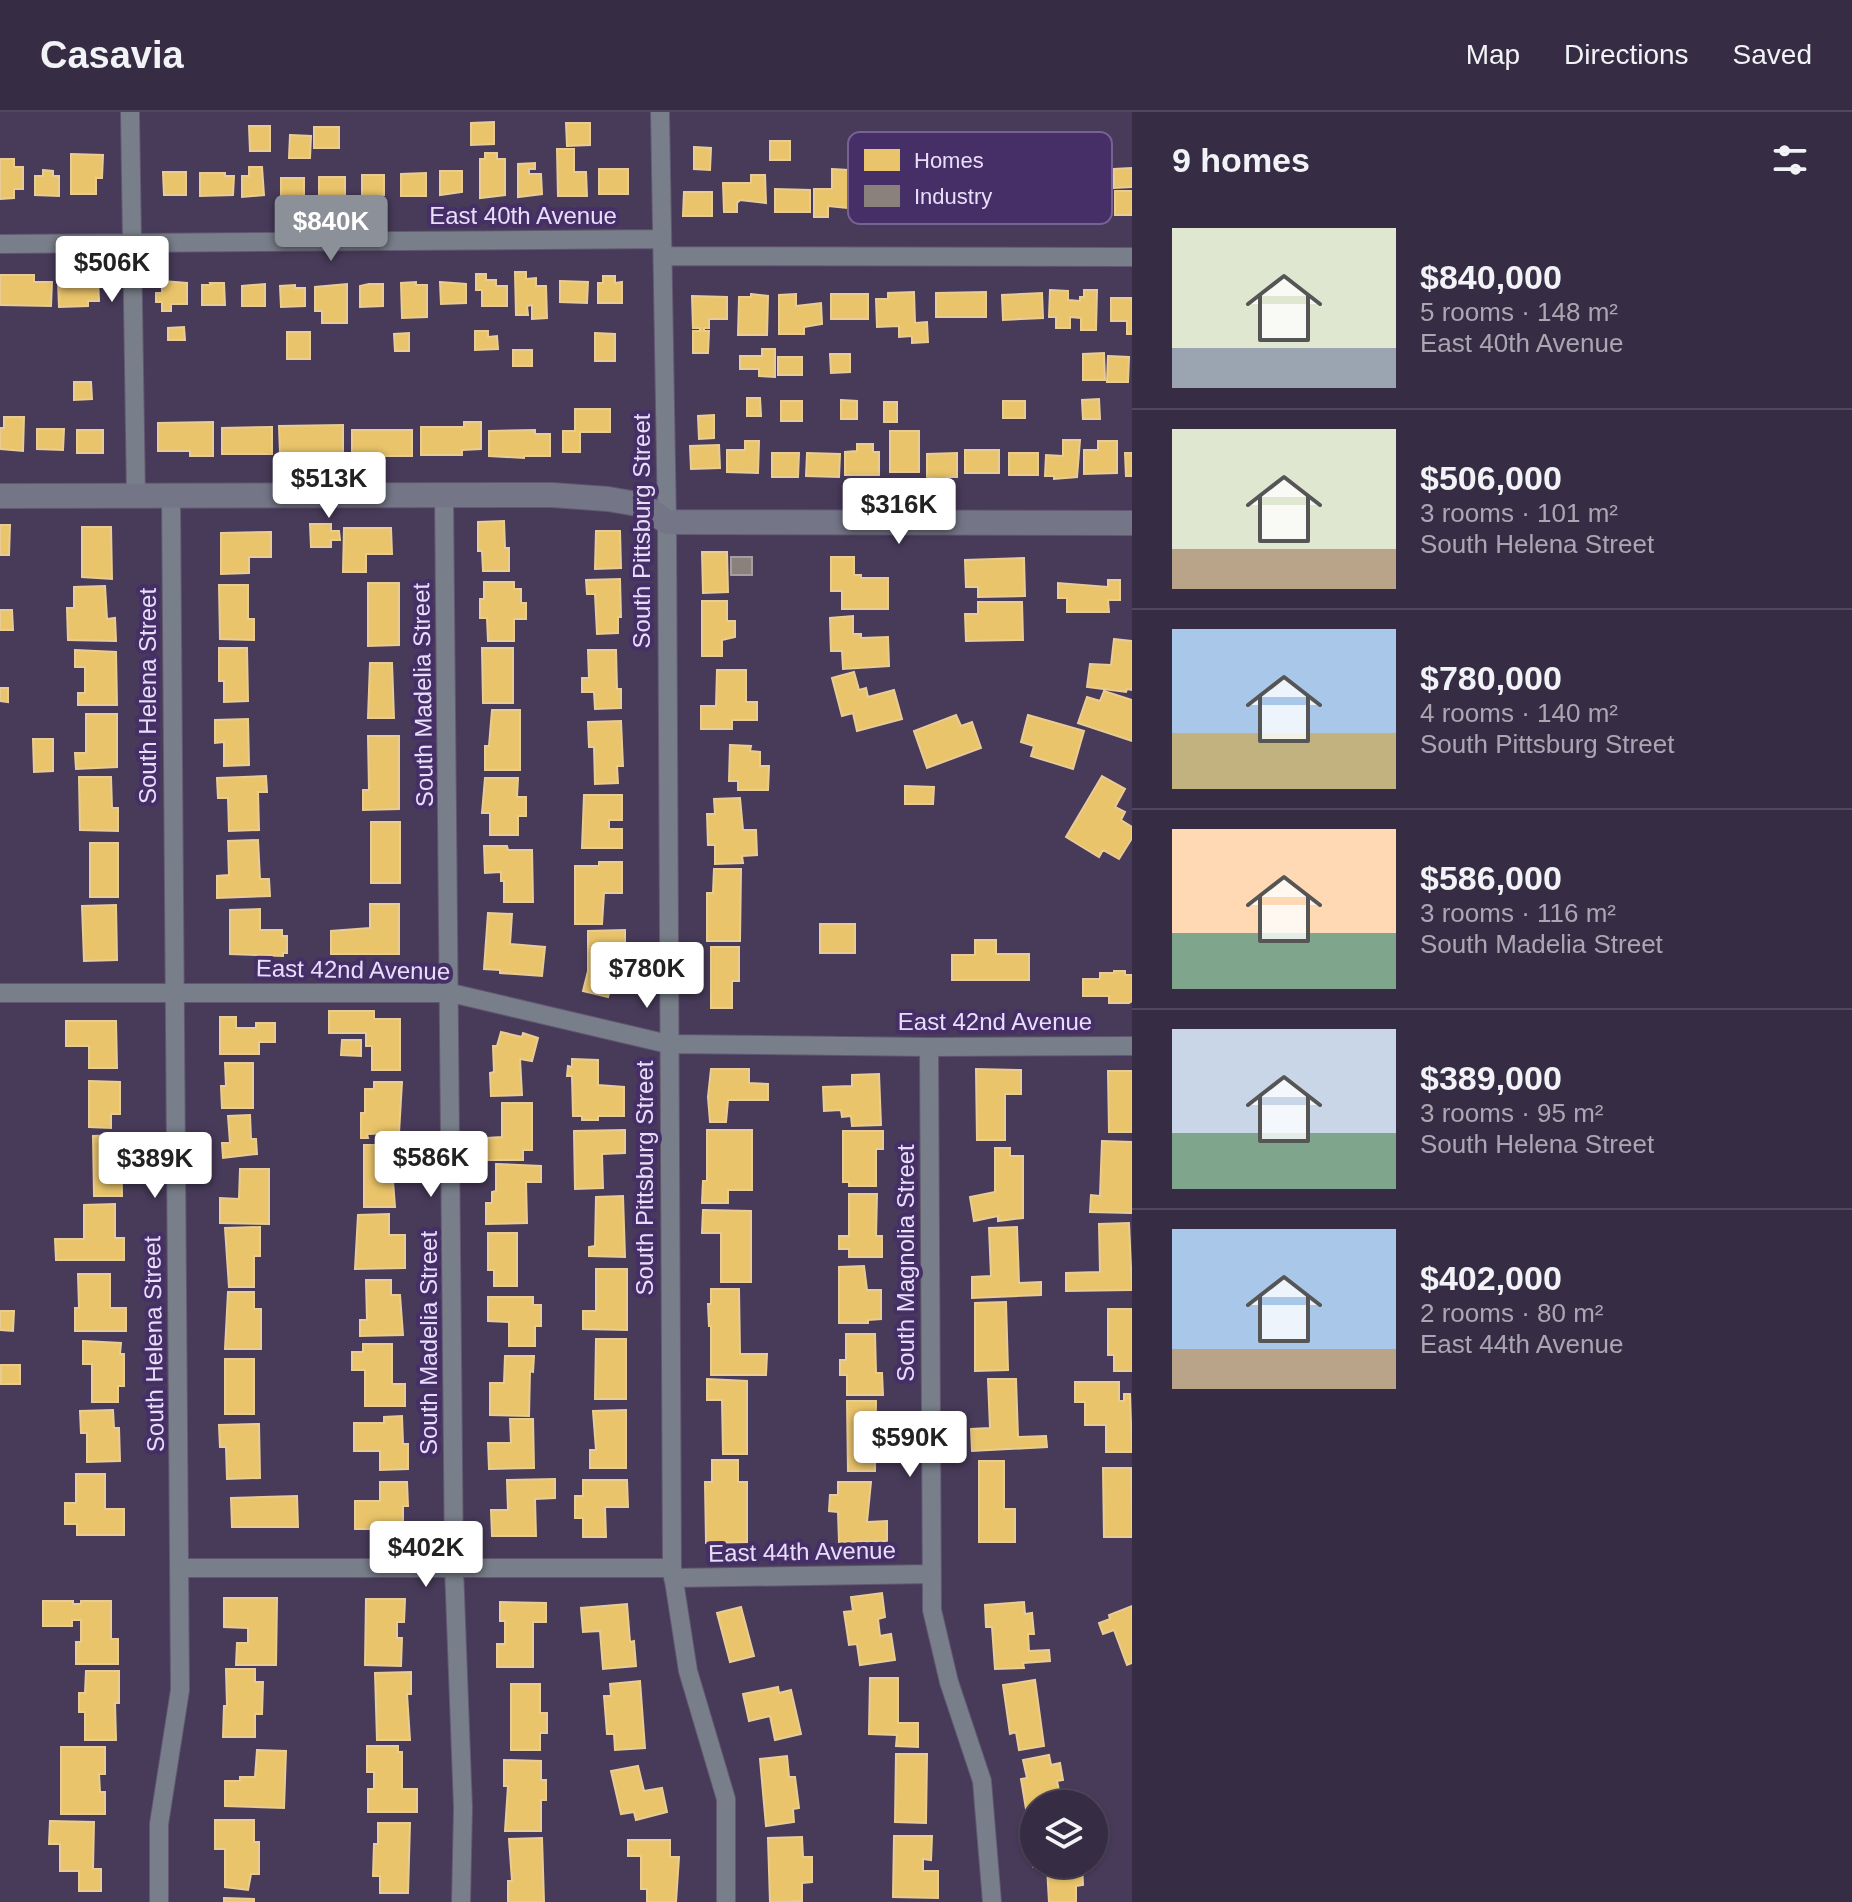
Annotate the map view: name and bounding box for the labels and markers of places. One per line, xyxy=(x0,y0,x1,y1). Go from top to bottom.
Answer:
pin: $840K xyxy=(275,195,387,263)
pin: $506K xyxy=(56,236,168,304)
pin: $513K xyxy=(273,452,385,520)
pin: $316K xyxy=(843,478,955,546)
pin: $780K xyxy=(591,942,703,1010)
pin: $586K xyxy=(375,1131,487,1199)
pin: $389K xyxy=(99,1132,211,1200)
pin: $590K xyxy=(854,1411,966,1479)
pin: $402K xyxy=(370,1521,482,1589)

